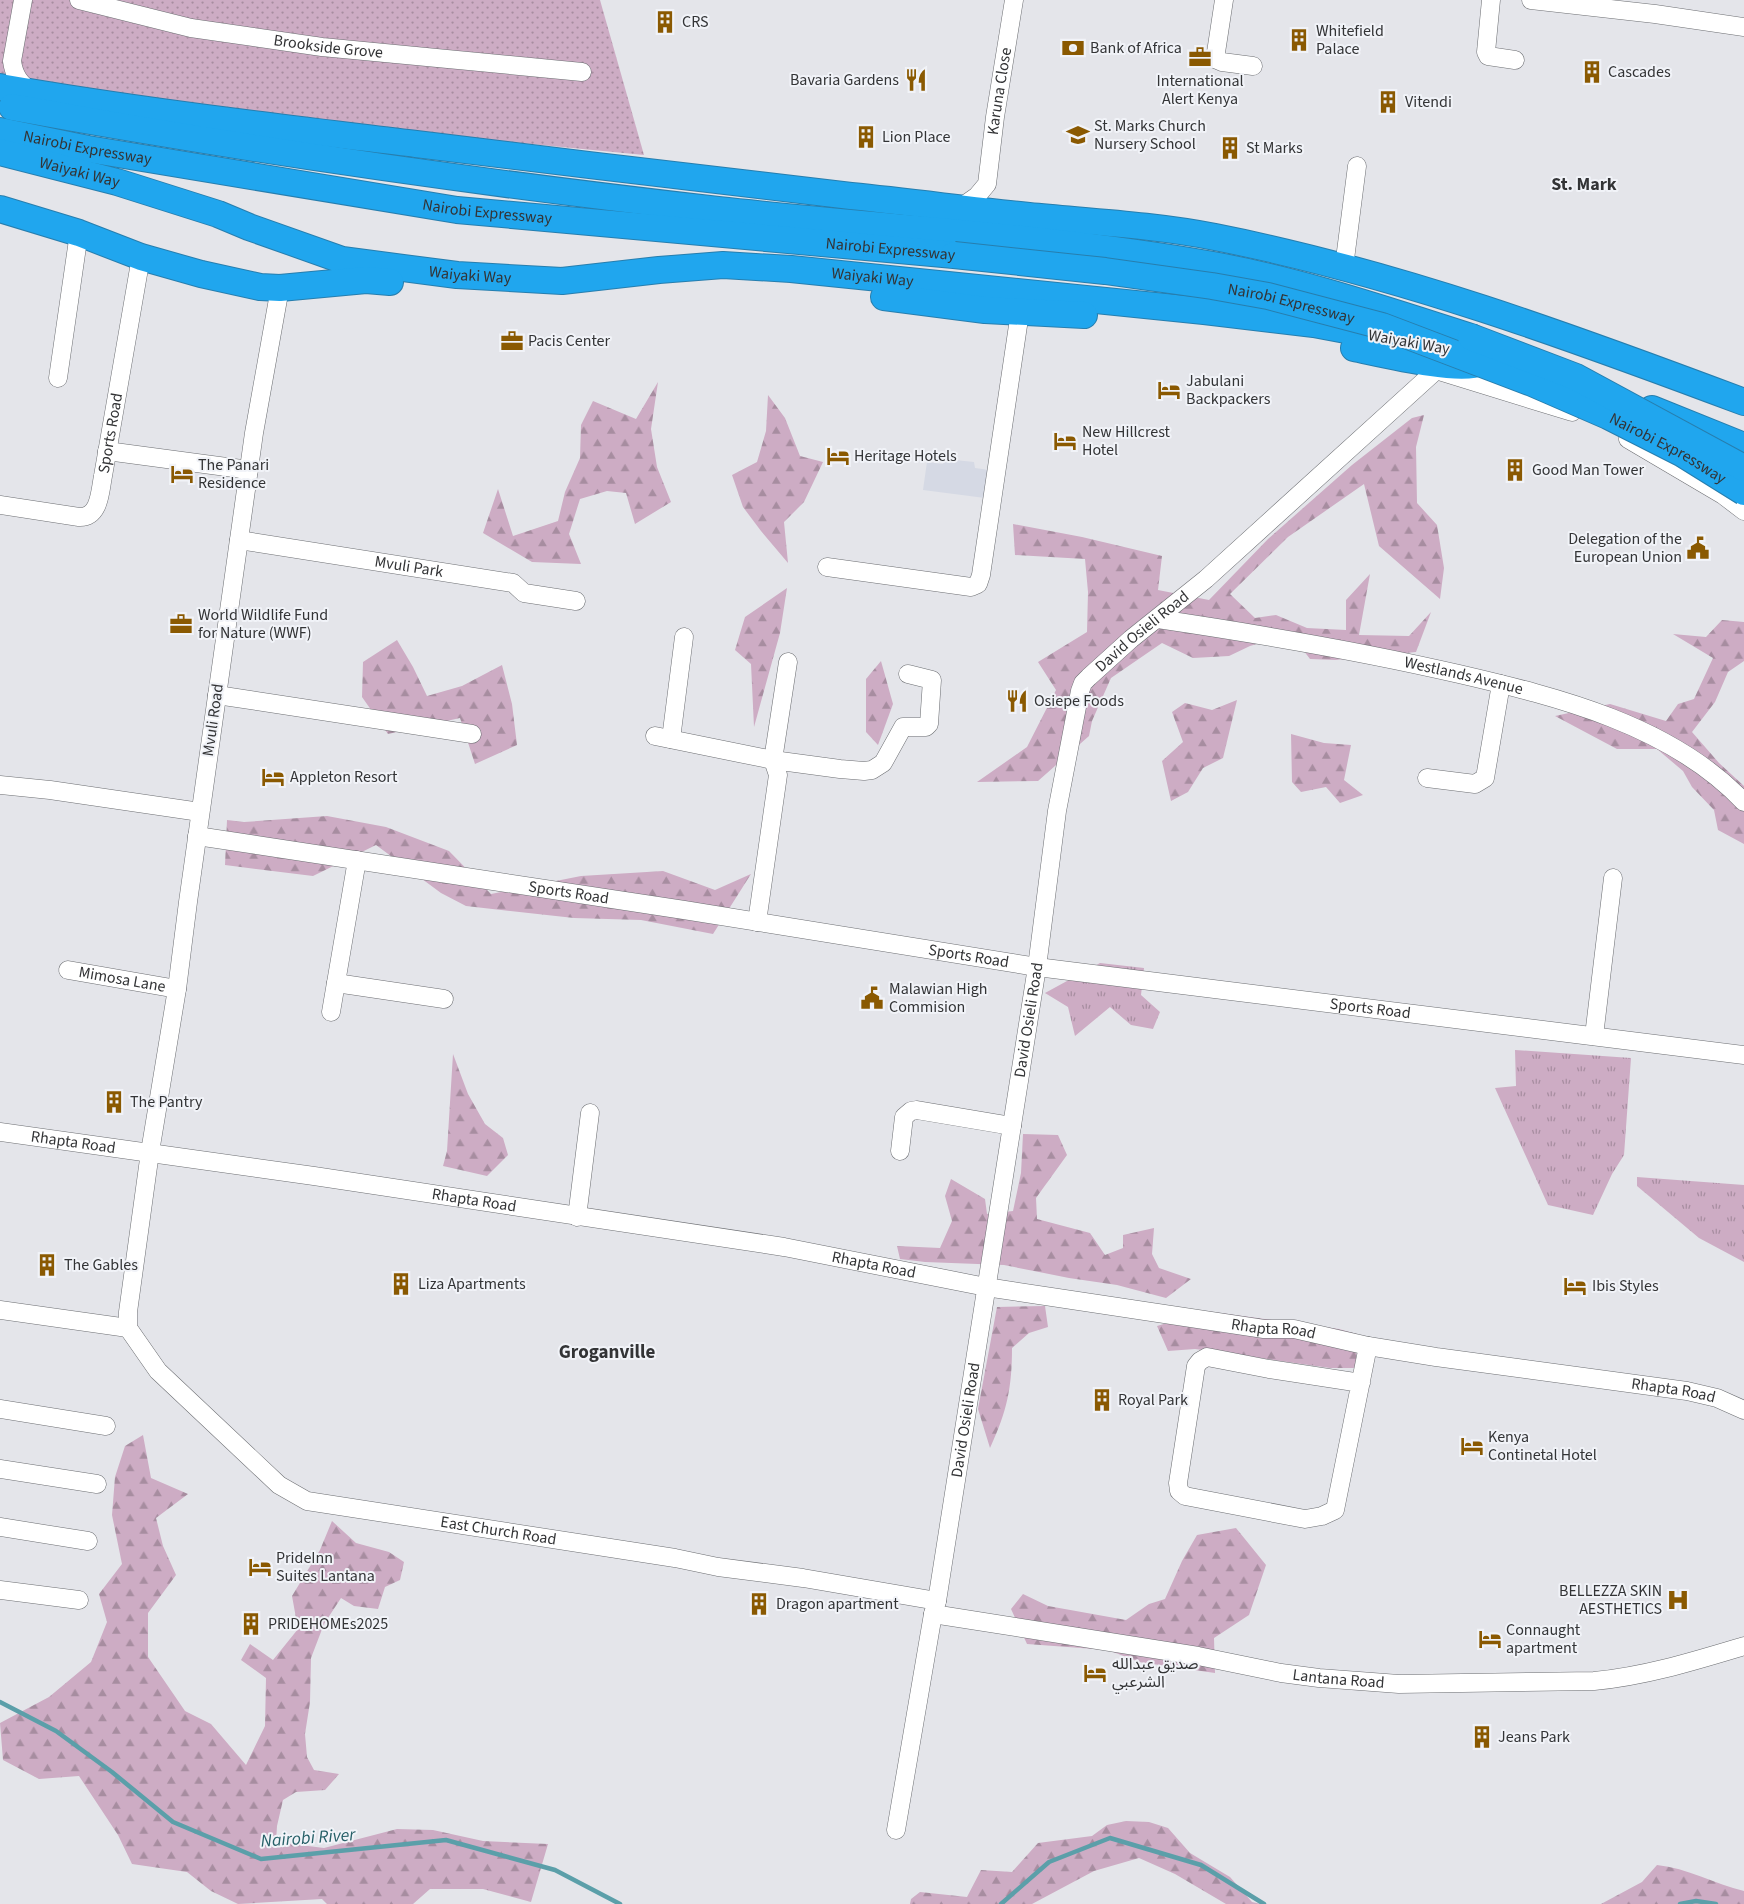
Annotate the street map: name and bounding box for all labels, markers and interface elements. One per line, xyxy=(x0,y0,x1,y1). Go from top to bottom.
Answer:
building icon: CRS xyxy=(652,9,678,35)
place label: CRS xyxy=(682,11,709,33)
place label: Whitefield Palace xyxy=(1316,20,1384,60)
building icon: Whitefield Palace xyxy=(1286,27,1312,53)
street label: Brookside Grove xyxy=(272,29,384,64)
bank icon: Bank of Africa xyxy=(1060,35,1086,61)
place label: Bank of Africa xyxy=(1090,37,1182,59)
office icon: International Alert Kenya xyxy=(1187,44,1213,70)
street label: Karuna Close xyxy=(982,46,1017,136)
building icon: Cascades xyxy=(1579,59,1605,85)
place label: Cascades xyxy=(1608,61,1671,83)
restaurant icon: Bavaria Gardens xyxy=(903,67,929,93)
place label: Bavaria Gardens xyxy=(790,69,899,91)
place label: International Alert Kenya xyxy=(1156,70,1244,110)
building icon: Vitendi xyxy=(1375,89,1401,115)
place label: Vitendi xyxy=(1405,91,1452,113)
place label: St. Marks Church Nursery School xyxy=(1094,115,1206,155)
school or university icon: St. Marks Church Nursery School xyxy=(1065,122,1091,148)
building icon: Lion Place xyxy=(853,124,879,150)
street label: Nairobi Expressway xyxy=(21,125,154,170)
place label: Lion Place xyxy=(882,126,950,148)
building icon: St Marks xyxy=(1217,135,1243,161)
place label: St Marks xyxy=(1246,137,1303,159)
street label: Waiyaki Way xyxy=(37,151,123,193)
district label: St. Mark xyxy=(1551,172,1617,197)
street label: Nairobi Expressway xyxy=(421,193,553,230)
street label: Nairobi Expressway xyxy=(825,232,957,266)
street label: Waiyaki Way xyxy=(428,260,512,289)
street label: Waiyaki Way xyxy=(830,262,915,292)
street label: Nairobi Expressway xyxy=(1226,278,1358,329)
street label: Waiyaki Way xyxy=(1366,324,1452,360)
office icon: Pacis Center xyxy=(499,328,525,354)
place label: Pacis Center xyxy=(528,330,611,352)
place label: Jabulani Backpackers xyxy=(1186,370,1271,410)
hotel icon: Jabulani Backpackers xyxy=(1156,377,1182,403)
street label: Sports Road xyxy=(93,391,128,475)
street label: Nairobi Expressway xyxy=(1606,408,1731,490)
place label: New Hillcrest Hotel xyxy=(1082,421,1171,461)
hotel icon: New Hillcrest Hotel xyxy=(1052,428,1078,454)
hotel icon: Heritage Hotels xyxy=(825,443,851,469)
place label: Heritage Hotels xyxy=(854,445,957,467)
place label: The Panari Residence xyxy=(198,454,269,494)
building icon: Good Man Tower xyxy=(1502,457,1528,483)
place label: Good Man Tower xyxy=(1532,459,1644,481)
hotel icon: The Panari Residence xyxy=(169,461,195,487)
place label: Delegation of the European Union xyxy=(1568,528,1682,568)
public building icon: Delegation of the European Union xyxy=(1685,535,1711,561)
street label: Mvuli Park xyxy=(373,550,445,583)
street label: David Osieli Road xyxy=(1090,586,1194,677)
place label: World Wildlife Fund for Nature (WWF) xyxy=(198,604,328,644)
office icon: World Wildlife Fund for Nature (WWF) xyxy=(168,611,194,637)
street label: Westlands Avenue xyxy=(1402,651,1526,700)
street label: Mvuli Road xyxy=(197,682,229,758)
restaurant icon: Osiepe Foods xyxy=(1004,688,1030,714)
place label: Osiepe Foods xyxy=(1034,690,1124,712)
hotel icon: Appleton Resort xyxy=(260,764,286,790)
place label: Appleton Resort xyxy=(290,766,398,788)
street label: Sports Road xyxy=(527,876,611,909)
street label: Sports Road xyxy=(927,939,1011,973)
street label: Mimosa Lane xyxy=(77,961,168,998)
street label: David Osieli Road xyxy=(1009,961,1048,1079)
place label: Malawian High Commision xyxy=(889,978,987,1018)
public building icon: Malawian High Commision xyxy=(859,985,885,1011)
street label: Sports Road xyxy=(1329,993,1412,1024)
building icon: The Pantry xyxy=(101,1089,127,1115)
place label: The Pantry xyxy=(130,1091,203,1113)
street label: Rhapta Road xyxy=(30,1125,117,1159)
street label: Rhapta Road xyxy=(430,1183,518,1217)
street label: Rhapta Road xyxy=(830,1246,918,1284)
building icon: The Gables xyxy=(34,1252,60,1278)
place label: The Gables xyxy=(64,1254,138,1276)
building icon: Liza Apartments xyxy=(388,1271,414,1297)
place label: Liza Apartments xyxy=(418,1273,526,1295)
hotel icon: Ibis Styles xyxy=(1562,1273,1588,1299)
place label: Ibis Styles xyxy=(1592,1275,1659,1297)
street label: Rhapta Road xyxy=(1230,1313,1318,1345)
district label: Groganville xyxy=(559,1339,655,1366)
street label: David Osieli Road xyxy=(946,1361,985,1479)
street label: Rhapta Road xyxy=(1630,1373,1718,1408)
building icon: Royal Park xyxy=(1089,1387,1115,1413)
place label: Royal Park xyxy=(1118,1389,1188,1411)
place label: Kenya Continetal Hotel xyxy=(1488,1426,1597,1466)
hotel icon: Kenya Continetal Hotel xyxy=(1459,1433,1485,1459)
street label: East Church Road xyxy=(439,1511,558,1550)
place label: PrideInn Suites Lantana xyxy=(276,1547,375,1587)
hotel icon: PrideInn Suites Lantana xyxy=(247,1554,273,1580)
place label: BELLEZZA SKIN AESTHETICS xyxy=(1559,1580,1662,1620)
hospital icon: BELLEZZA SKIN AESTHETICS xyxy=(1665,1587,1691,1613)
building icon: Dragon apartment xyxy=(746,1591,772,1617)
place label: Dragon apartment xyxy=(776,1593,899,1615)
building icon: PRIDEHOMEs2025 xyxy=(238,1611,264,1637)
place label: PRIDEHOMEs2025 xyxy=(268,1613,388,1635)
place label: Connaught apartment xyxy=(1506,1619,1581,1659)
hotel icon: Connaught apartment xyxy=(1477,1626,1503,1652)
place label: صديق عبدالله الشرعبي xyxy=(1112,1653,1198,1694)
hotel icon: صديق عبدالله الشرعبي xyxy=(1082,1660,1108,1686)
street label: Lantana Road xyxy=(1291,1664,1385,1694)
building icon: Jeans Park xyxy=(1469,1724,1495,1750)
place label: Jeans Park xyxy=(1498,1726,1570,1748)
water label: Nairobi River xyxy=(260,1822,357,1854)

